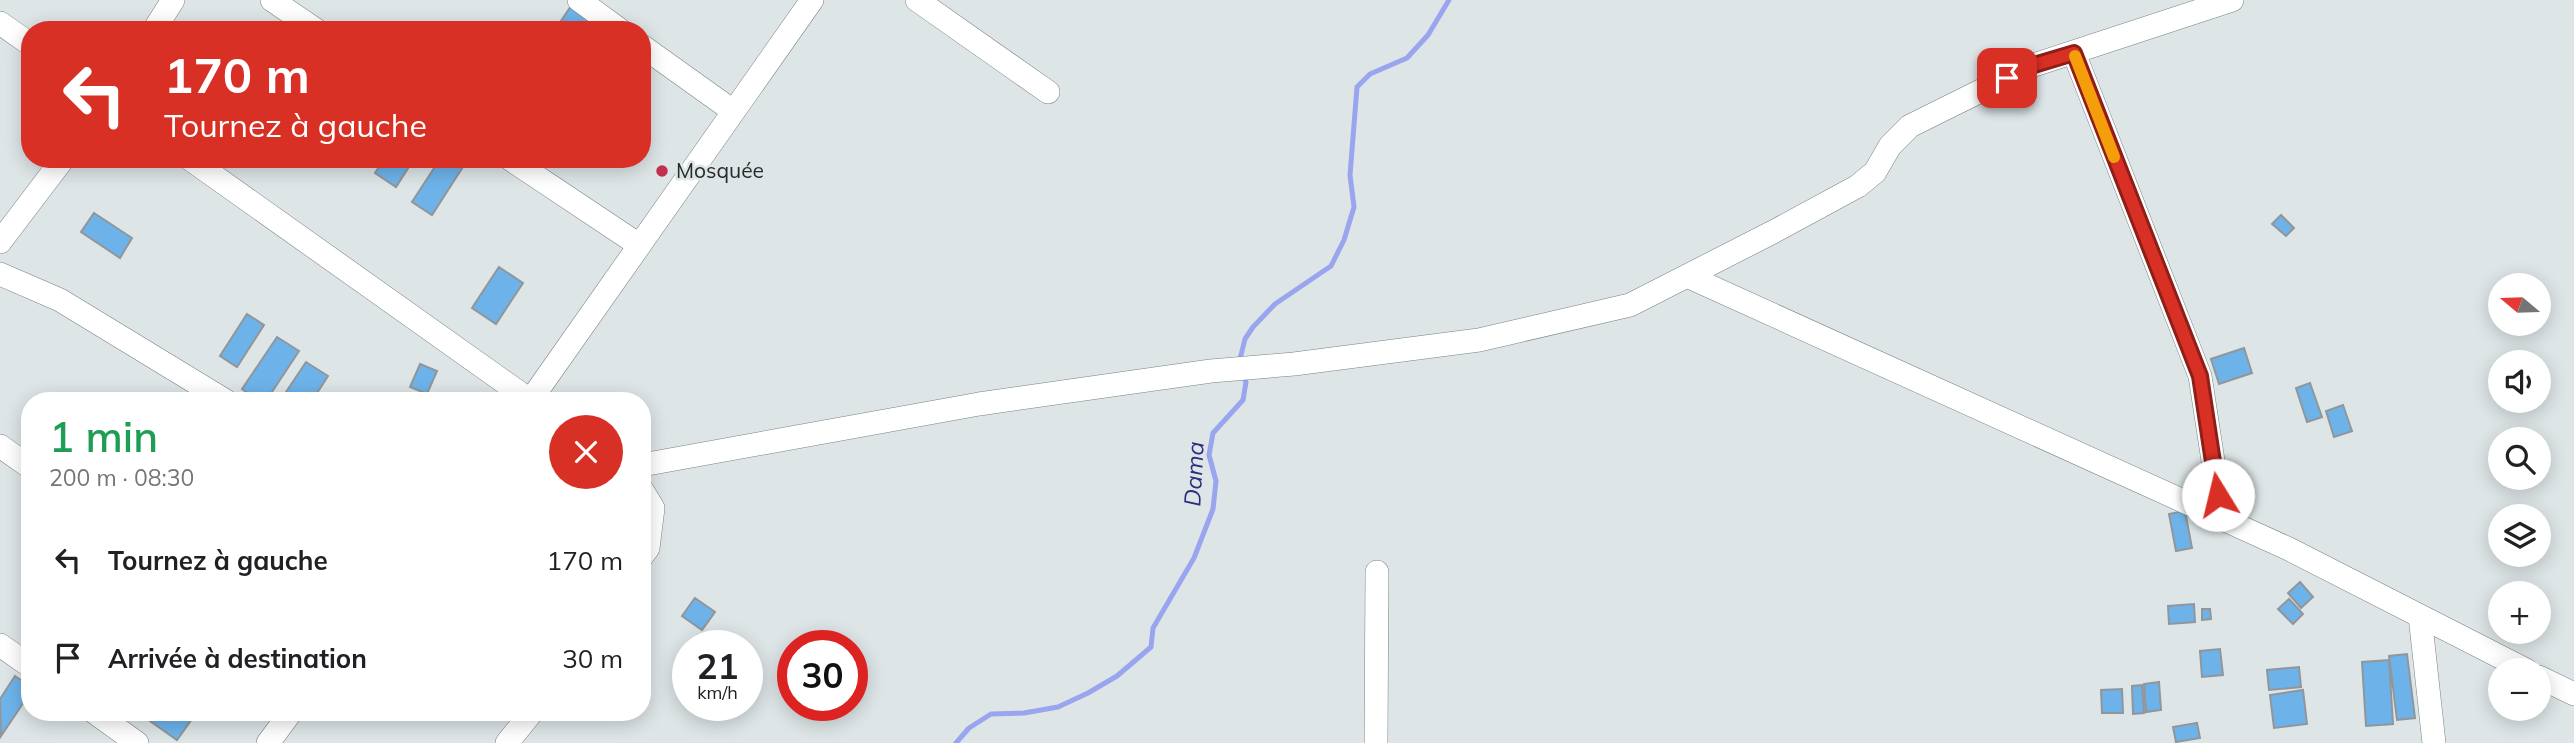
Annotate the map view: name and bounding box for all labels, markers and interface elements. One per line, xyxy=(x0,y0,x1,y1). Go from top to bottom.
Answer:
text: 170 m xyxy=(164,44,310,105)
pin xyxy=(1977,48,2037,108)
icon: left xyxy=(49,49,140,140)
icon: arrive xyxy=(1988,59,2026,97)
text: Tournez à gauche xyxy=(164,105,427,145)
place label: Mosquée xyxy=(676,157,764,183)
marker: Mosquée xyxy=(654,163,670,179)
north arrow xyxy=(2488,273,2552,336)
map controls xyxy=(2488,273,2551,721)
button: sound xyxy=(2488,350,2551,413)
text: 1 min xyxy=(49,410,158,463)
button: close xyxy=(549,415,623,489)
button: search xyxy=(2488,427,2551,490)
water label: Dama xyxy=(1177,441,1210,507)
position arrow xyxy=(2181,458,2255,532)
text: 200 m · 08:30 xyxy=(49,463,194,492)
button: layers xyxy=(2488,504,2551,567)
icon: left xyxy=(49,541,87,579)
text: Tournez à gauche xyxy=(108,544,328,577)
text: 170 m xyxy=(547,544,623,577)
button: + xyxy=(2488,581,2551,644)
speed limit sign: 30 xyxy=(777,630,868,721)
icon: arrive xyxy=(49,639,87,677)
text: Arrivée à destination xyxy=(108,642,367,675)
text: 30 m xyxy=(562,642,623,675)
text: 21 xyxy=(696,644,739,688)
button: − xyxy=(2488,658,2551,721)
text: km/h xyxy=(697,681,738,704)

